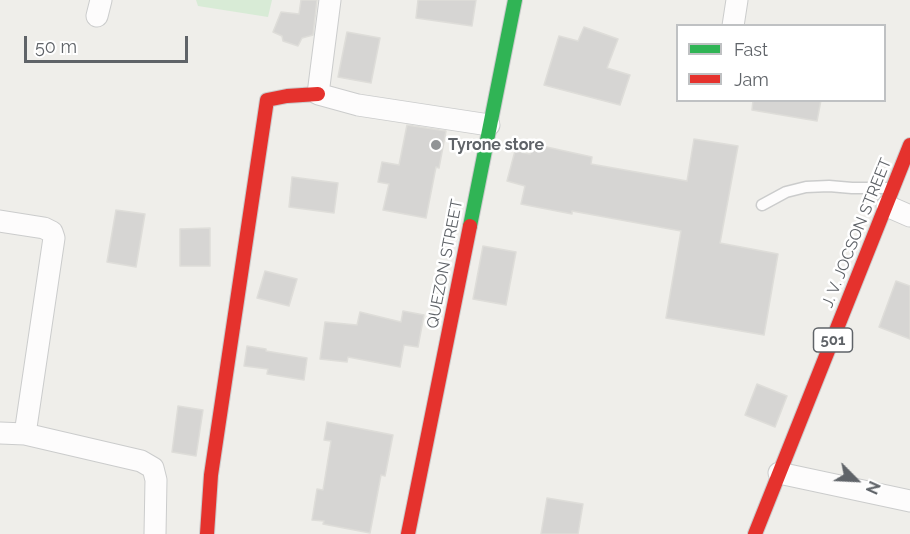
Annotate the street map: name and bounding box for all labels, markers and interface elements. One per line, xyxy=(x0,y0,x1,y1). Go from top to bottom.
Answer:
scale bar xyxy=(27,24,190,62)
legend xyxy=(676,24,886,102)
text: 50 m xyxy=(35,36,77,57)
text: Fast xyxy=(734,39,768,60)
text: Jam xyxy=(734,69,769,90)
place label: Tyrone store xyxy=(448,135,544,155)
marker: Tyrone store xyxy=(429,138,443,152)
street label: J. V. JOCSON STREET xyxy=(818,155,896,311)
street label: QUEZON STREET xyxy=(423,198,467,330)
road number: 501 xyxy=(814,328,852,352)
north arrow xyxy=(826,450,886,510)
text: N xyxy=(862,478,884,497)

